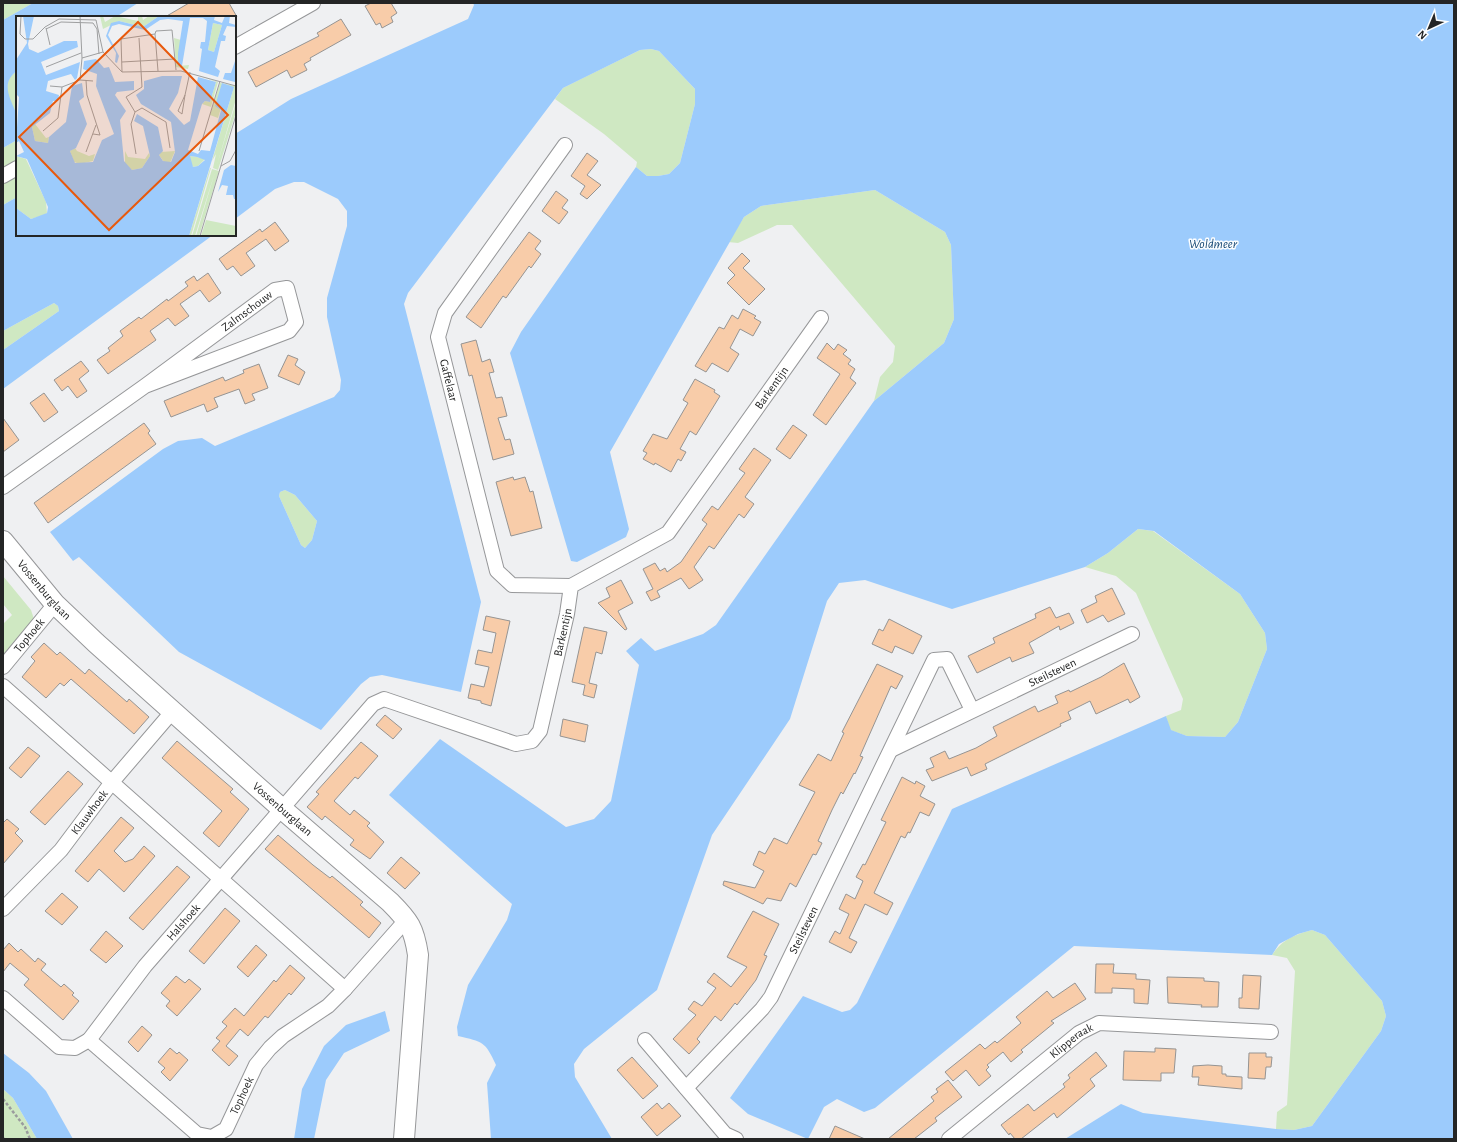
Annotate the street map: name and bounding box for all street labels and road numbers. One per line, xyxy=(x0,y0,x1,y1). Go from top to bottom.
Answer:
street label: Zalmschouw xyxy=(219,288,275,333)
street label: Gaffelaar xyxy=(438,358,460,403)
street label: Barkentijn xyxy=(752,364,790,411)
street label: Vossenburglaan xyxy=(15,558,73,622)
street label: Barkentijn xyxy=(551,608,574,658)
street label: Tophoek xyxy=(12,616,47,655)
street label: Steilsteven xyxy=(1027,656,1078,689)
street label: Vossenburglaan xyxy=(250,780,315,838)
street label: Klauwhoek xyxy=(69,787,110,837)
street label: Halshoek xyxy=(164,901,203,943)
street label: Steilsteven xyxy=(787,904,820,956)
street label: Klipperaak xyxy=(1047,1021,1095,1060)
street label: Tophoek xyxy=(228,1074,256,1116)

